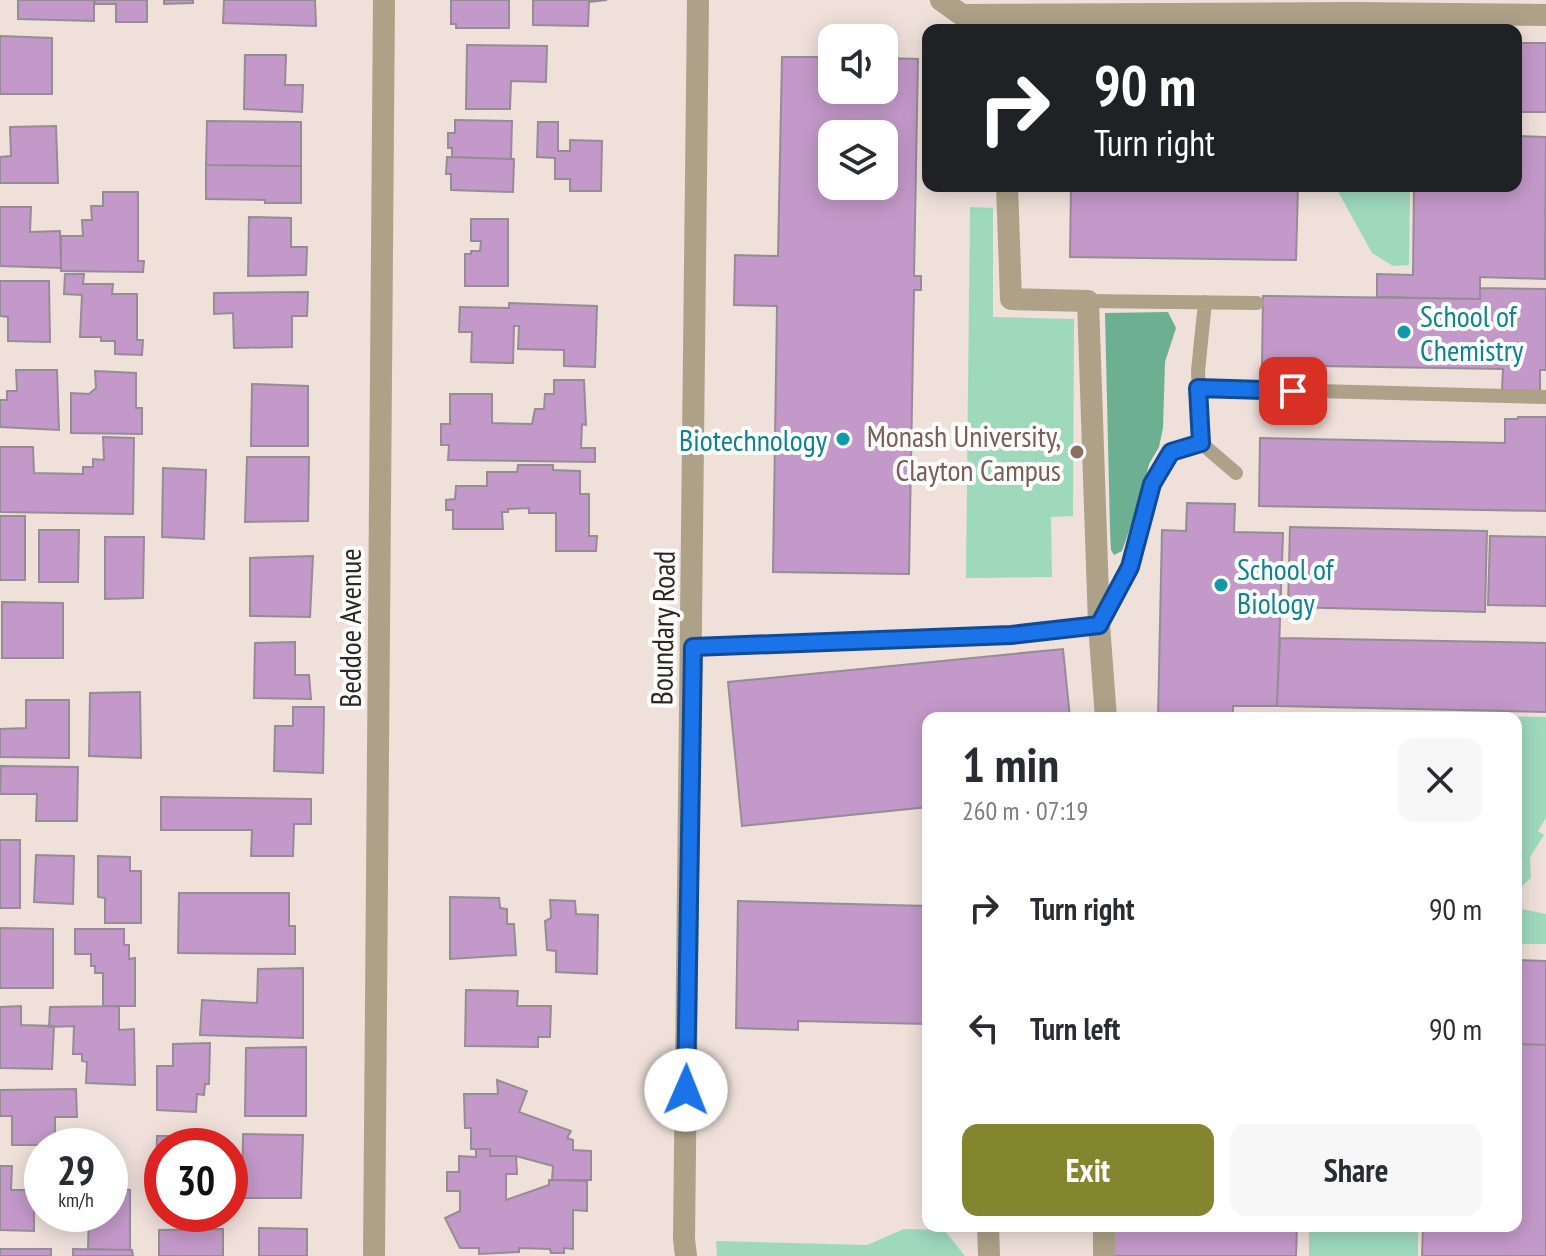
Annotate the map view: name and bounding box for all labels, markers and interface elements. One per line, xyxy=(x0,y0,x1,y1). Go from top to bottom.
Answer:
map controls xyxy=(818,24,898,200)
button: sound xyxy=(818,24,898,104)
text: 90 m xyxy=(1094,49,1196,121)
icon: right xyxy=(962,56,1066,160)
text: Turn right xyxy=(1094,119,1215,166)
button: layers xyxy=(818,120,898,200)
place label: School of Chemistry xyxy=(1420,296,1524,369)
marker: School of Chemistry xyxy=(1395,323,1413,341)
pin xyxy=(1259,357,1327,425)
icon: arrive xyxy=(1271,369,1315,413)
place label: Monash University, Clayton Campus xyxy=(867,416,1061,489)
place label: Biotechnology xyxy=(679,420,828,459)
marker: Biotechnology xyxy=(834,430,852,448)
marker: Monash University, Clayton Campus xyxy=(1068,443,1086,461)
street label: Beddoe Avenue xyxy=(330,548,369,708)
place label: School of Biology xyxy=(1237,549,1335,622)
street label: Boundary Road xyxy=(641,550,683,706)
marker: School of Biology xyxy=(1212,576,1230,594)
text: 1 min xyxy=(962,733,1059,795)
button: close xyxy=(1398,738,1482,822)
text: 260 m · 07:19 xyxy=(962,794,1088,827)
icon: right xyxy=(962,886,1006,930)
text: Turn right xyxy=(1030,889,1134,928)
text: 90 m xyxy=(1429,889,1482,928)
icon: left xyxy=(962,1006,1006,1050)
text: Turn left xyxy=(1030,1009,1120,1048)
text: 90 m xyxy=(1429,1009,1482,1048)
position arrow xyxy=(644,1048,728,1132)
button: Exit xyxy=(962,1124,1214,1216)
button: Share xyxy=(1230,1124,1482,1216)
speed limit sign: 30 xyxy=(144,1128,248,1232)
text: 29 xyxy=(57,1144,95,1196)
text: km/h xyxy=(58,1187,94,1213)

